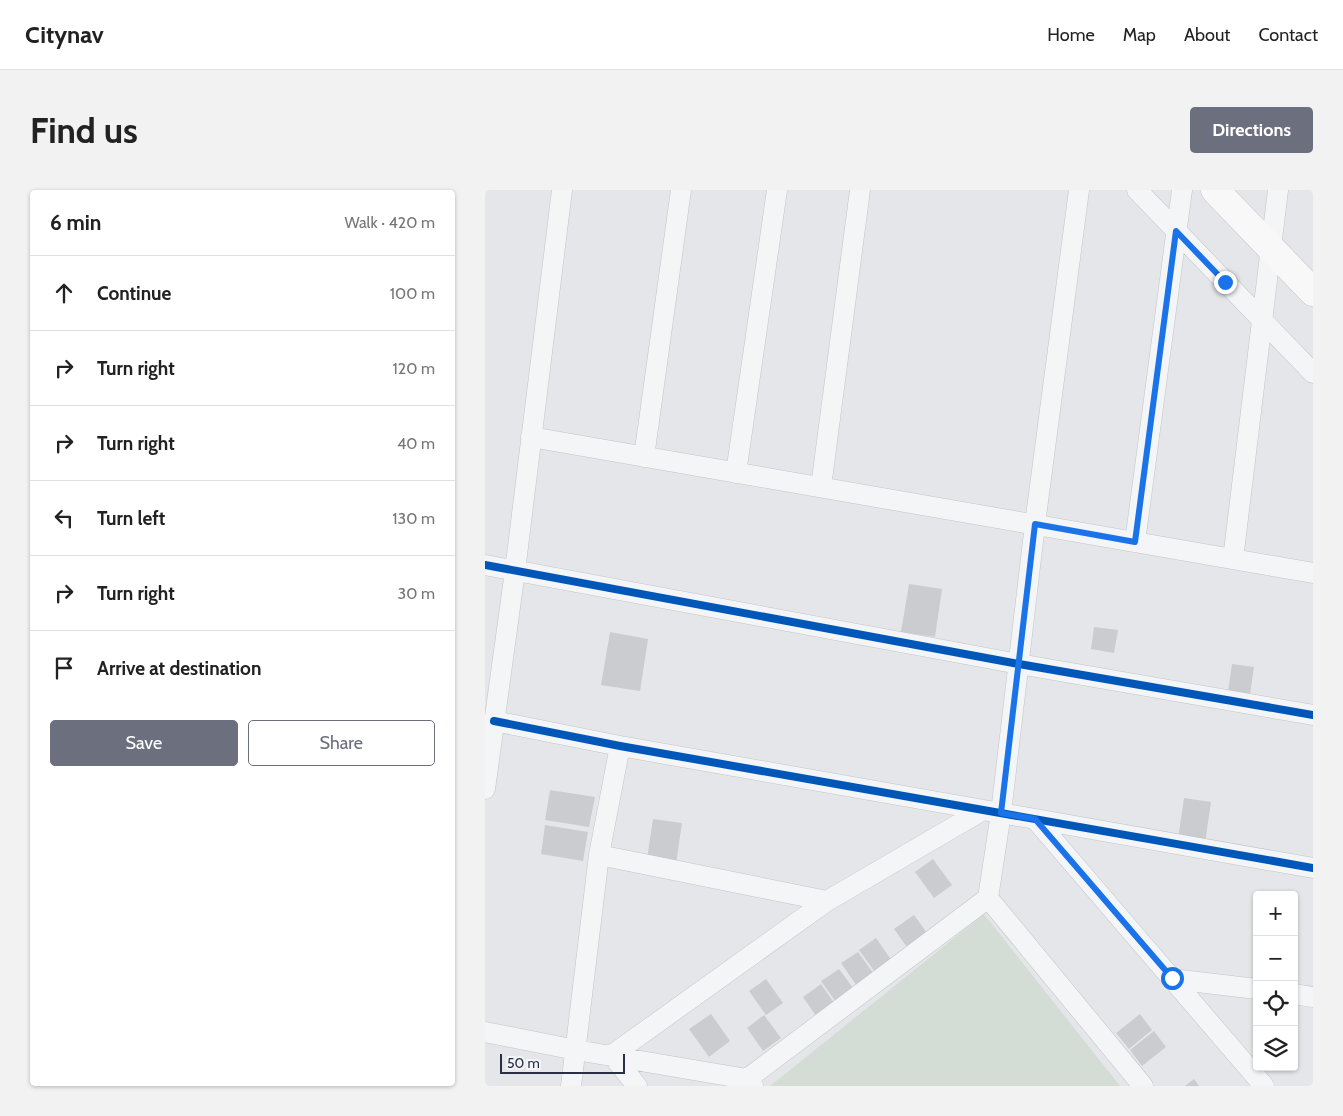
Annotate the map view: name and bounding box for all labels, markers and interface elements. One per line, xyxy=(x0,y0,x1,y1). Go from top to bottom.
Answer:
text: Citynav xyxy=(25,20,104,49)
text: Home xyxy=(1047,24,1095,46)
text: Map xyxy=(1123,24,1156,46)
text: About xyxy=(1184,24,1230,46)
text: Contact xyxy=(1258,24,1318,46)
button: Directions xyxy=(1190,107,1313,153)
text: Find us xyxy=(30,109,138,152)
text: 6 min xyxy=(50,210,101,235)
text: Walk · 420 m xyxy=(344,213,435,232)
route end xyxy=(1214,271,1237,294)
icon: ahead xyxy=(50,279,78,307)
text: Continue xyxy=(97,282,171,305)
text: 100 m xyxy=(390,284,435,303)
icon: right xyxy=(50,354,78,382)
text: Turn right xyxy=(97,357,175,380)
text: 120 m xyxy=(393,359,435,378)
icon: right xyxy=(50,429,78,457)
text: Turn right xyxy=(97,432,175,455)
text: 40 m xyxy=(397,434,435,453)
icon: left xyxy=(50,504,78,532)
text: Turn left xyxy=(97,507,165,530)
text: 130 m xyxy=(392,509,435,528)
icon: right xyxy=(50,579,78,607)
text: Turn right xyxy=(97,582,175,605)
text: 30 m xyxy=(398,584,435,603)
icon: arrive xyxy=(50,654,78,682)
text: Arrive at destination xyxy=(97,657,261,680)
button: Save xyxy=(50,720,238,766)
button: Share xyxy=(248,720,435,766)
map controls xyxy=(1253,891,1298,1071)
button: + xyxy=(1253,891,1298,936)
button: − xyxy=(1253,936,1298,981)
route start xyxy=(1161,967,1184,990)
button: locate xyxy=(1253,981,1298,1026)
button: layers xyxy=(1253,1026,1298,1071)
scale bar xyxy=(500,1051,625,1074)
text: 50 m xyxy=(507,1054,540,1072)

